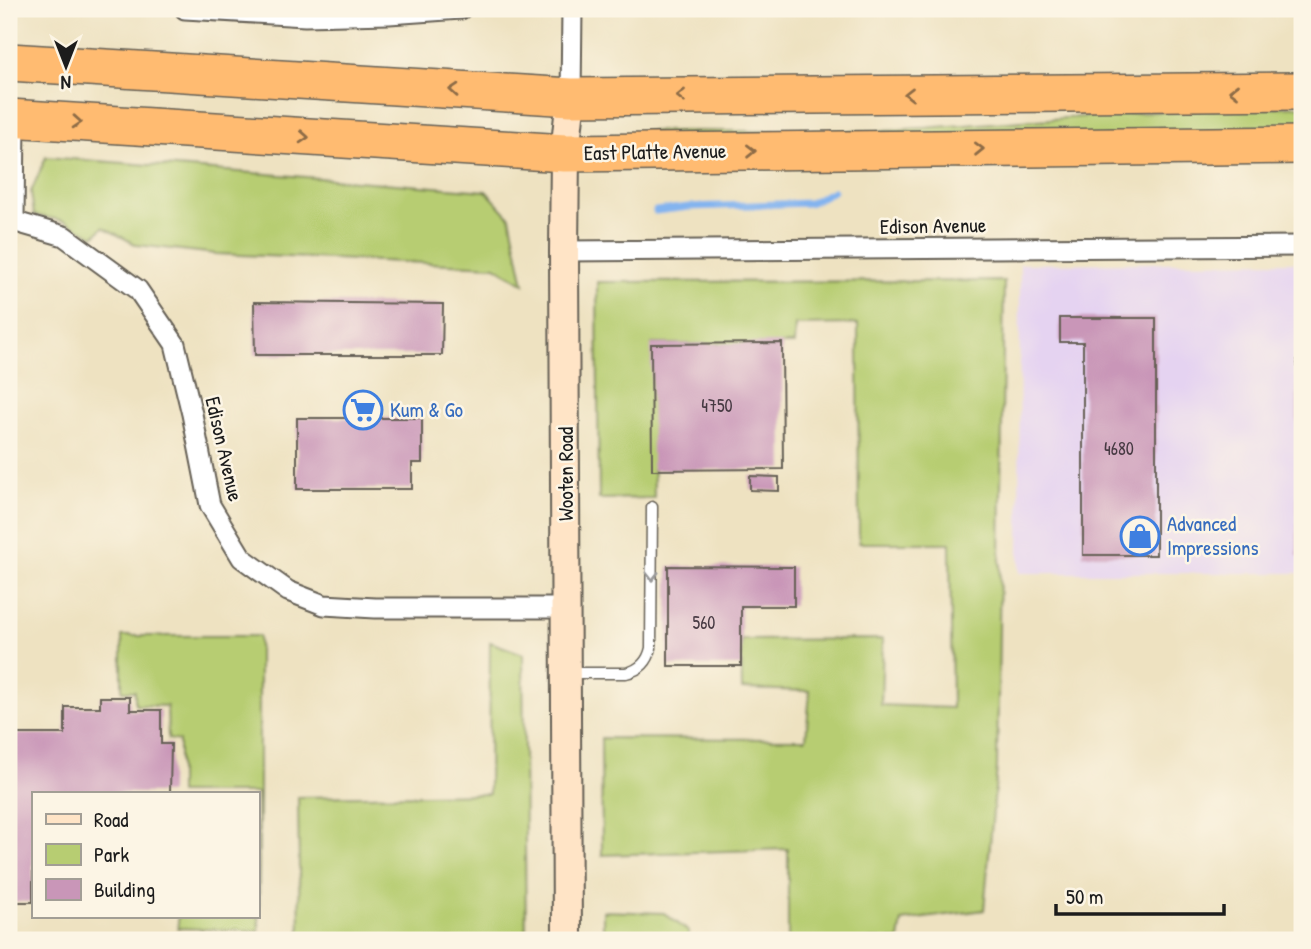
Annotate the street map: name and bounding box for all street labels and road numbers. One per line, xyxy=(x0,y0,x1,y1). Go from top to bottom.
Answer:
street label: East Platte Avenue xyxy=(584,136,726,167)
street label: Edison Avenue xyxy=(880,210,986,241)
street label: Edison Avenue xyxy=(198,394,251,504)
street label: Wooten Road xyxy=(551,427,580,521)

